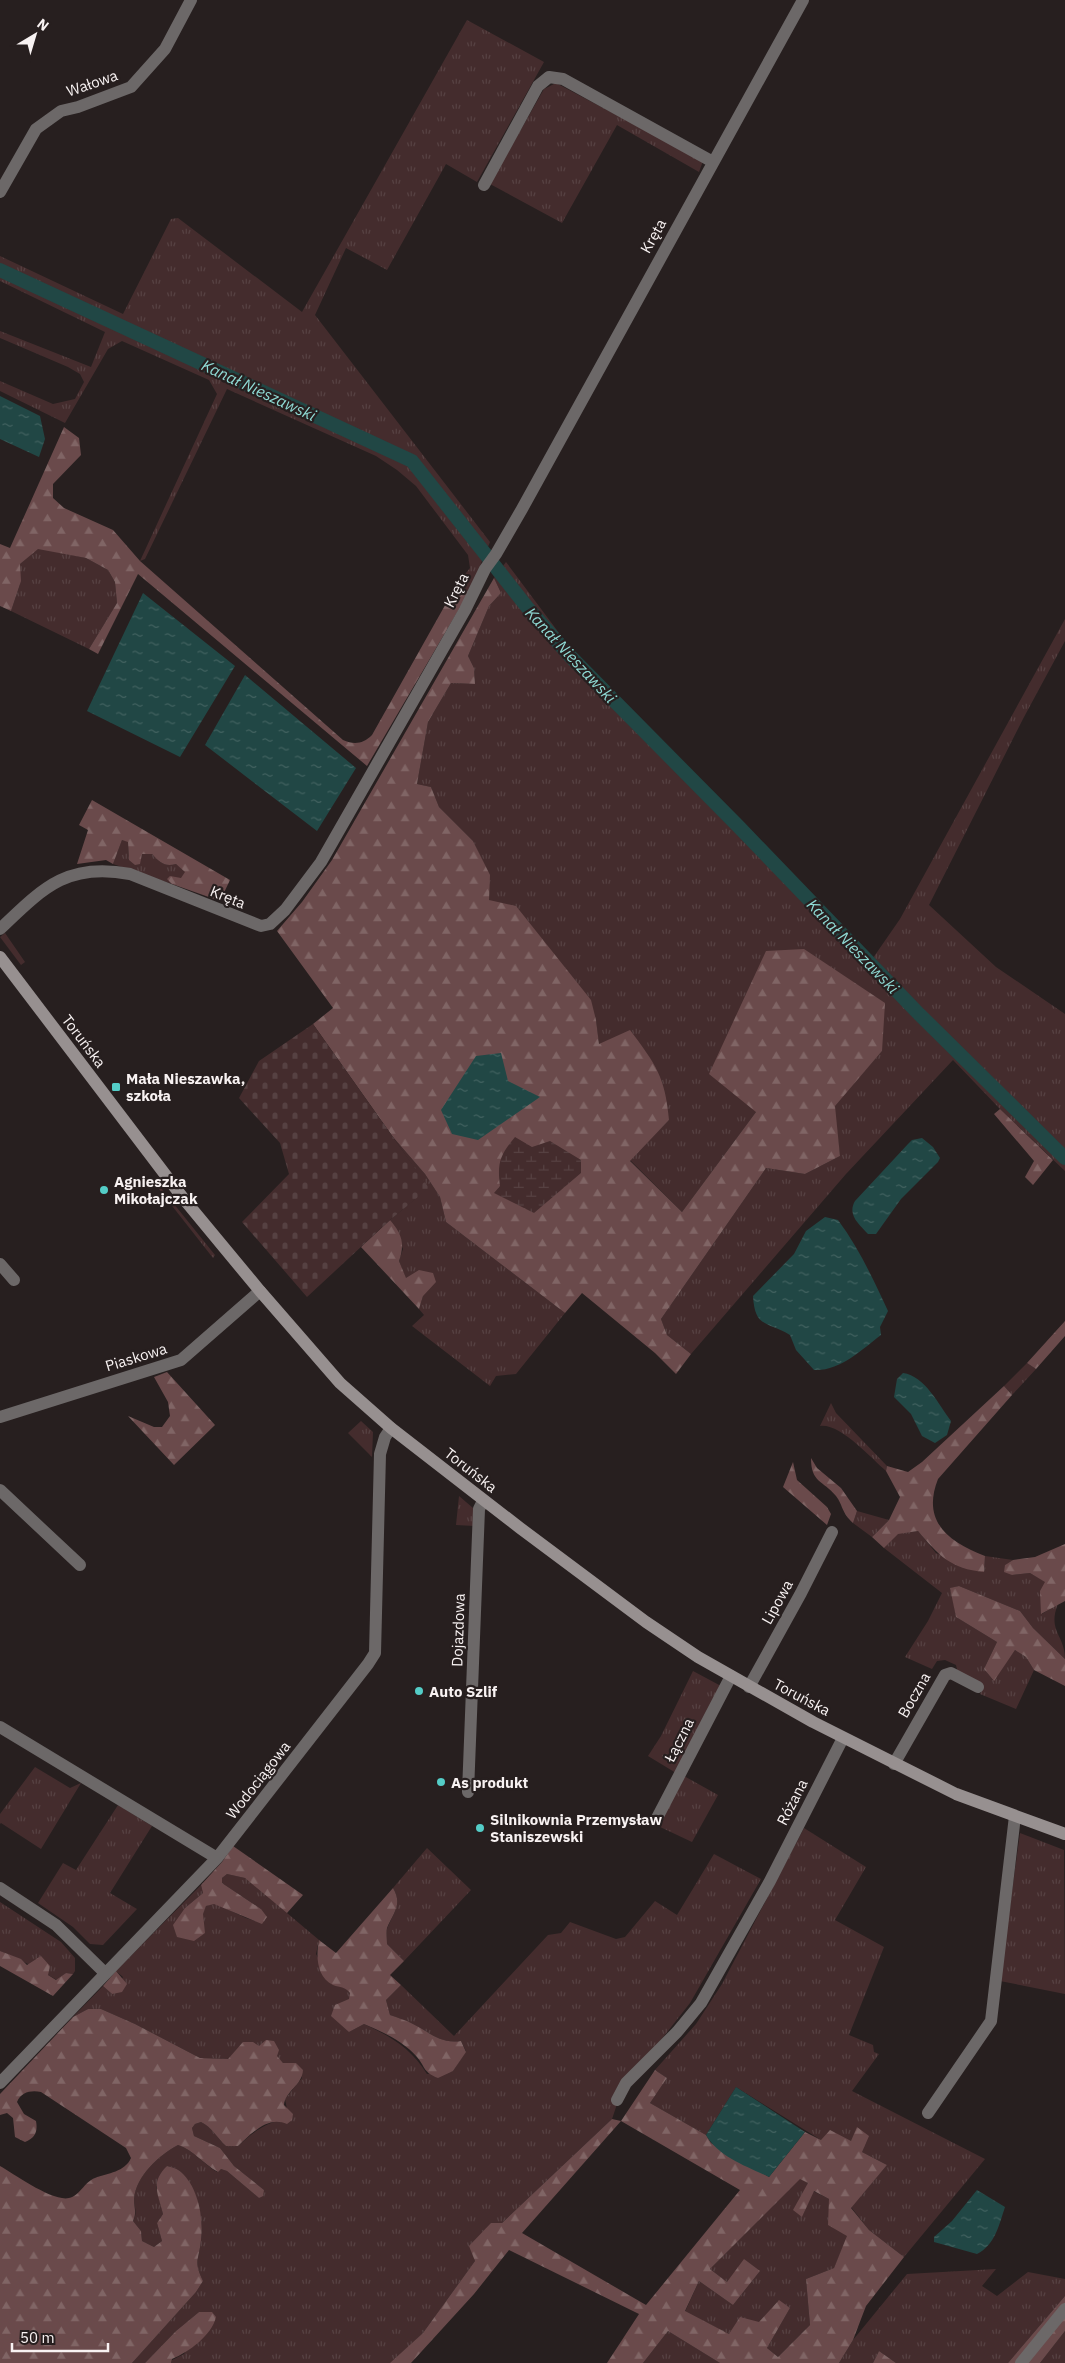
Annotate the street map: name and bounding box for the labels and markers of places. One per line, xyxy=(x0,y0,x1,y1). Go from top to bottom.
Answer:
place label: Mała Nieszawka, szkoła xyxy=(126,1069,245,1105)
marker: Mała Nieszawka, szkoła xyxy=(110,1081,122,1093)
place label: Agnieszka Mikołajczak xyxy=(114,1172,198,1208)
marker: Agnieszka Mikołajczak xyxy=(98,1184,110,1196)
place label: Auto Szlif xyxy=(429,1682,498,1701)
marker: Auto Szlif xyxy=(413,1685,425,1697)
place label: As produkt xyxy=(451,1773,529,1792)
marker: As produkt xyxy=(435,1776,447,1788)
place label: Silnikownia Przemysław Staniszewski xyxy=(490,1810,663,1846)
marker: Silnikownia Przemysław Staniszewski xyxy=(474,1822,486,1834)

